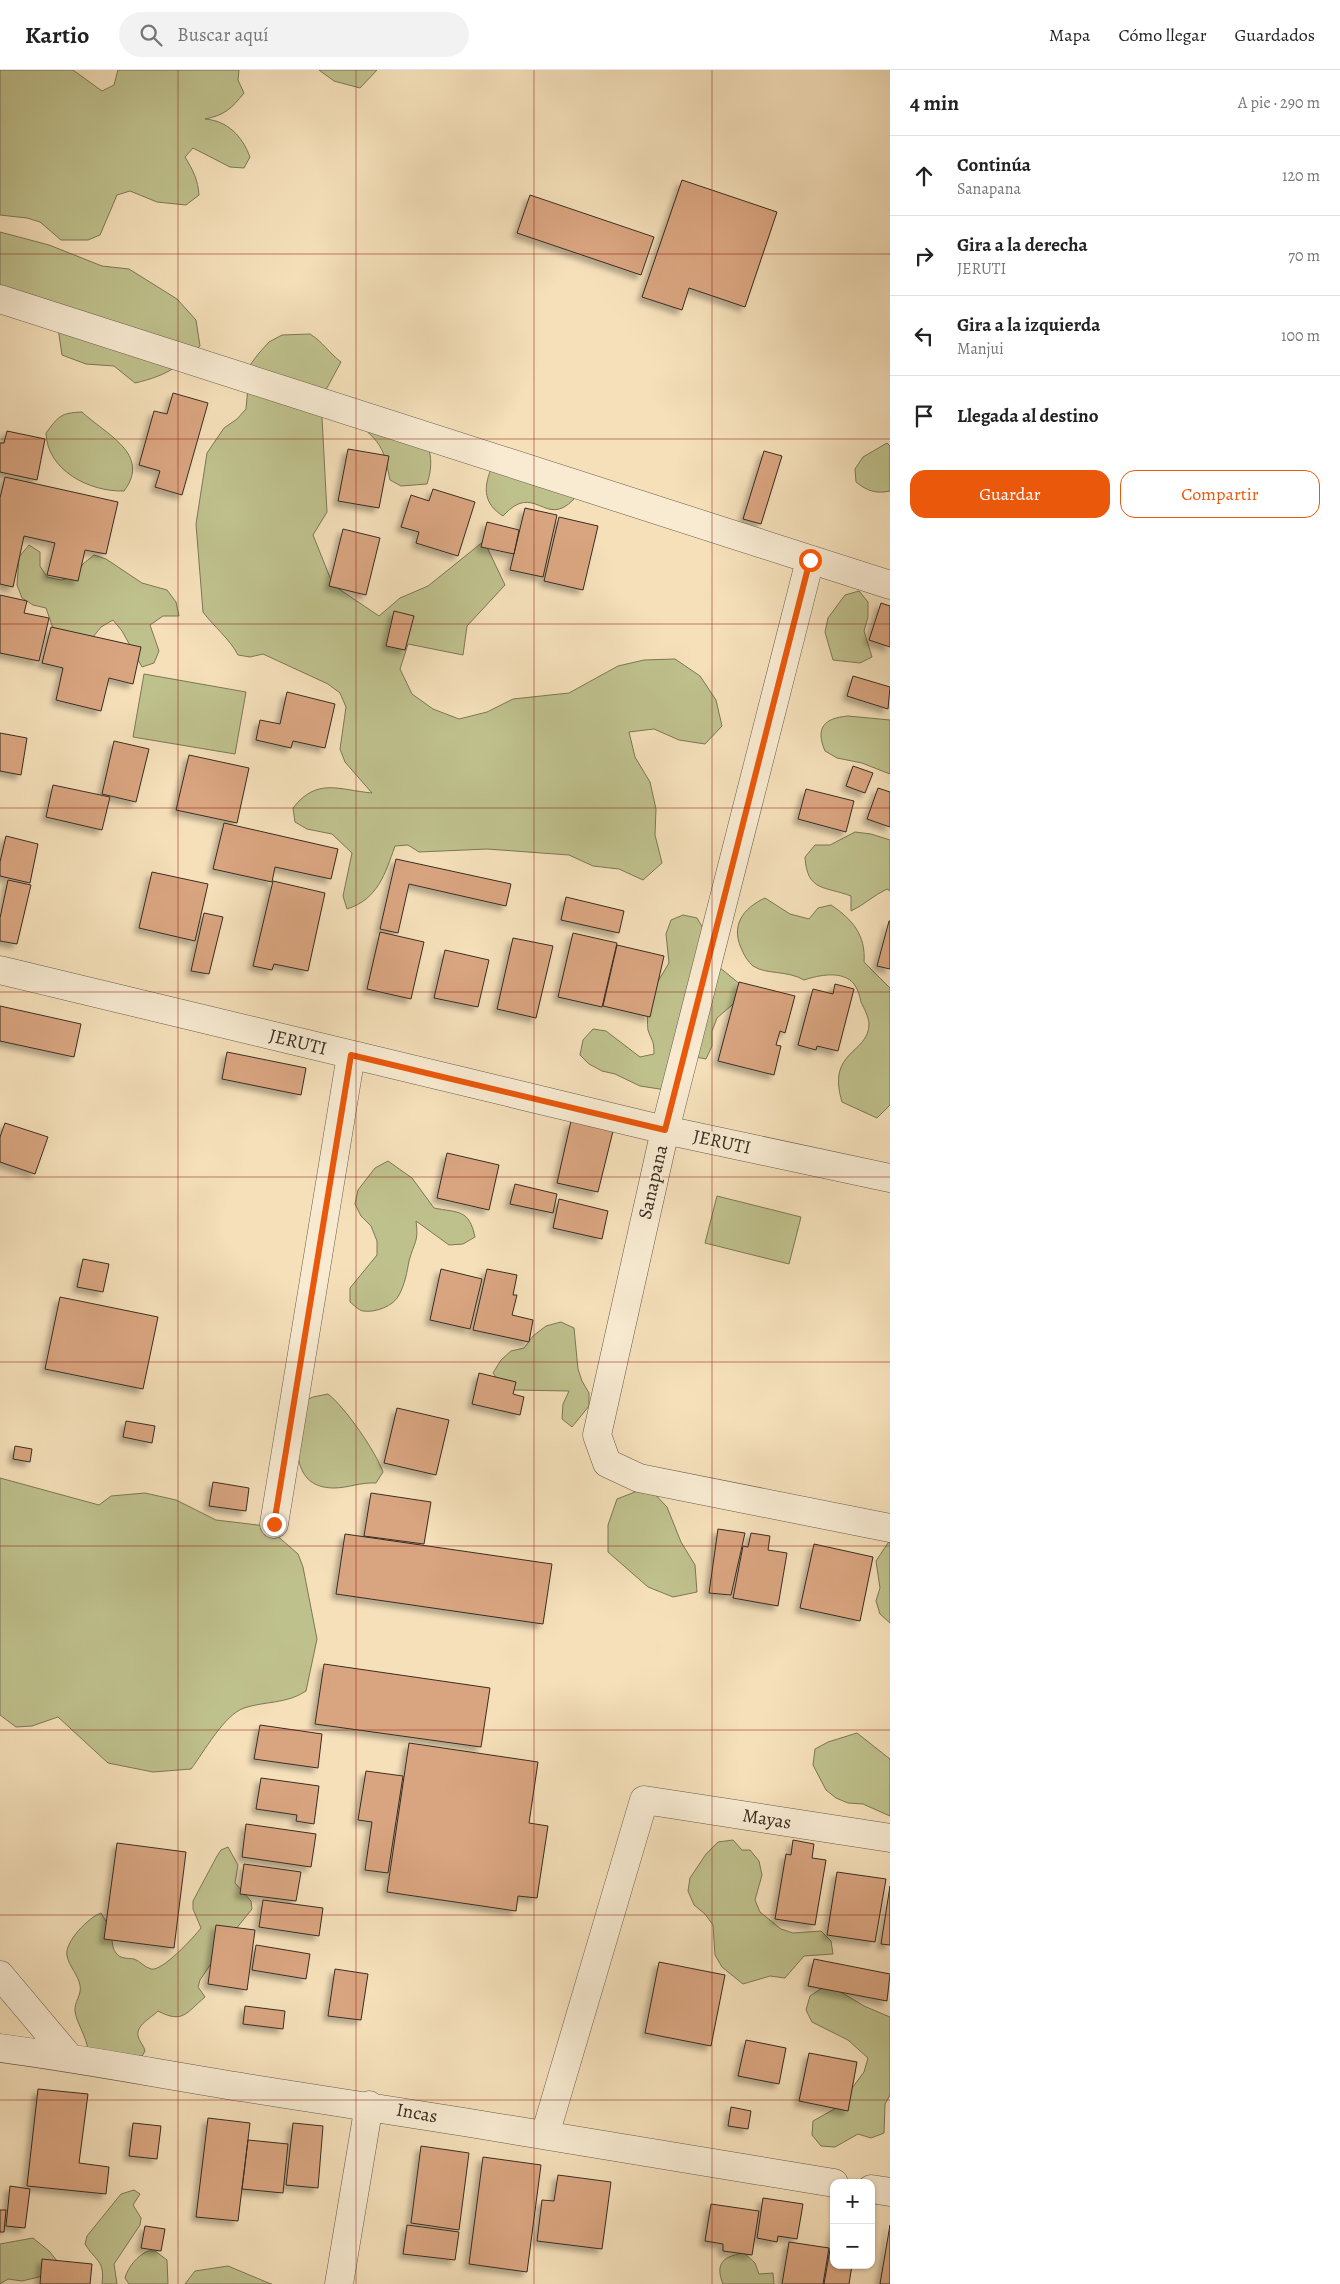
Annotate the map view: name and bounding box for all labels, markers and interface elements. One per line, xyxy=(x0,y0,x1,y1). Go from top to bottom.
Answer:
search box xyxy=(119,12,469,57)
text: Kartio xyxy=(25,19,89,51)
icon: search xyxy=(137,21,165,49)
text: Buscar aquí xyxy=(177,22,269,48)
text: Mapa xyxy=(1049,23,1090,47)
text: Cómo llegar xyxy=(1118,23,1207,47)
text: Guardados xyxy=(1235,23,1315,47)
text: 4 min xyxy=(910,89,959,117)
text: A pie · 290 m xyxy=(1238,92,1320,114)
text: Continúa xyxy=(957,152,1031,178)
icon: ahead xyxy=(910,162,938,190)
text: 120 m xyxy=(1282,165,1320,187)
text: Sanapana xyxy=(957,178,1021,200)
text: Gira a la derecha xyxy=(957,232,1088,258)
icon: right xyxy=(910,242,938,270)
text: 70 m xyxy=(1288,245,1320,267)
text: JERUTI xyxy=(957,258,1006,280)
text: Gira a la izquierda xyxy=(957,312,1100,338)
icon: left xyxy=(910,322,938,350)
text: 100 m xyxy=(1281,325,1320,347)
text: Manjui xyxy=(957,338,1004,360)
icon: arrive xyxy=(910,402,938,430)
text: Llegada al destino xyxy=(957,403,1099,429)
button: Guardar xyxy=(910,470,1110,518)
button: Compartir xyxy=(1120,470,1320,518)
route start xyxy=(799,549,822,572)
street label: JERUTI xyxy=(266,1022,330,1062)
street label: JERUTI xyxy=(691,1123,753,1161)
street label: Sanapana xyxy=(632,1142,674,1222)
route end xyxy=(263,1513,286,1536)
street label: Mayas xyxy=(741,1802,793,1836)
street label: Incas xyxy=(394,2097,440,2129)
map controls xyxy=(830,2179,875,2269)
button: + xyxy=(830,2179,875,2224)
button: − xyxy=(830,2224,875,2269)

